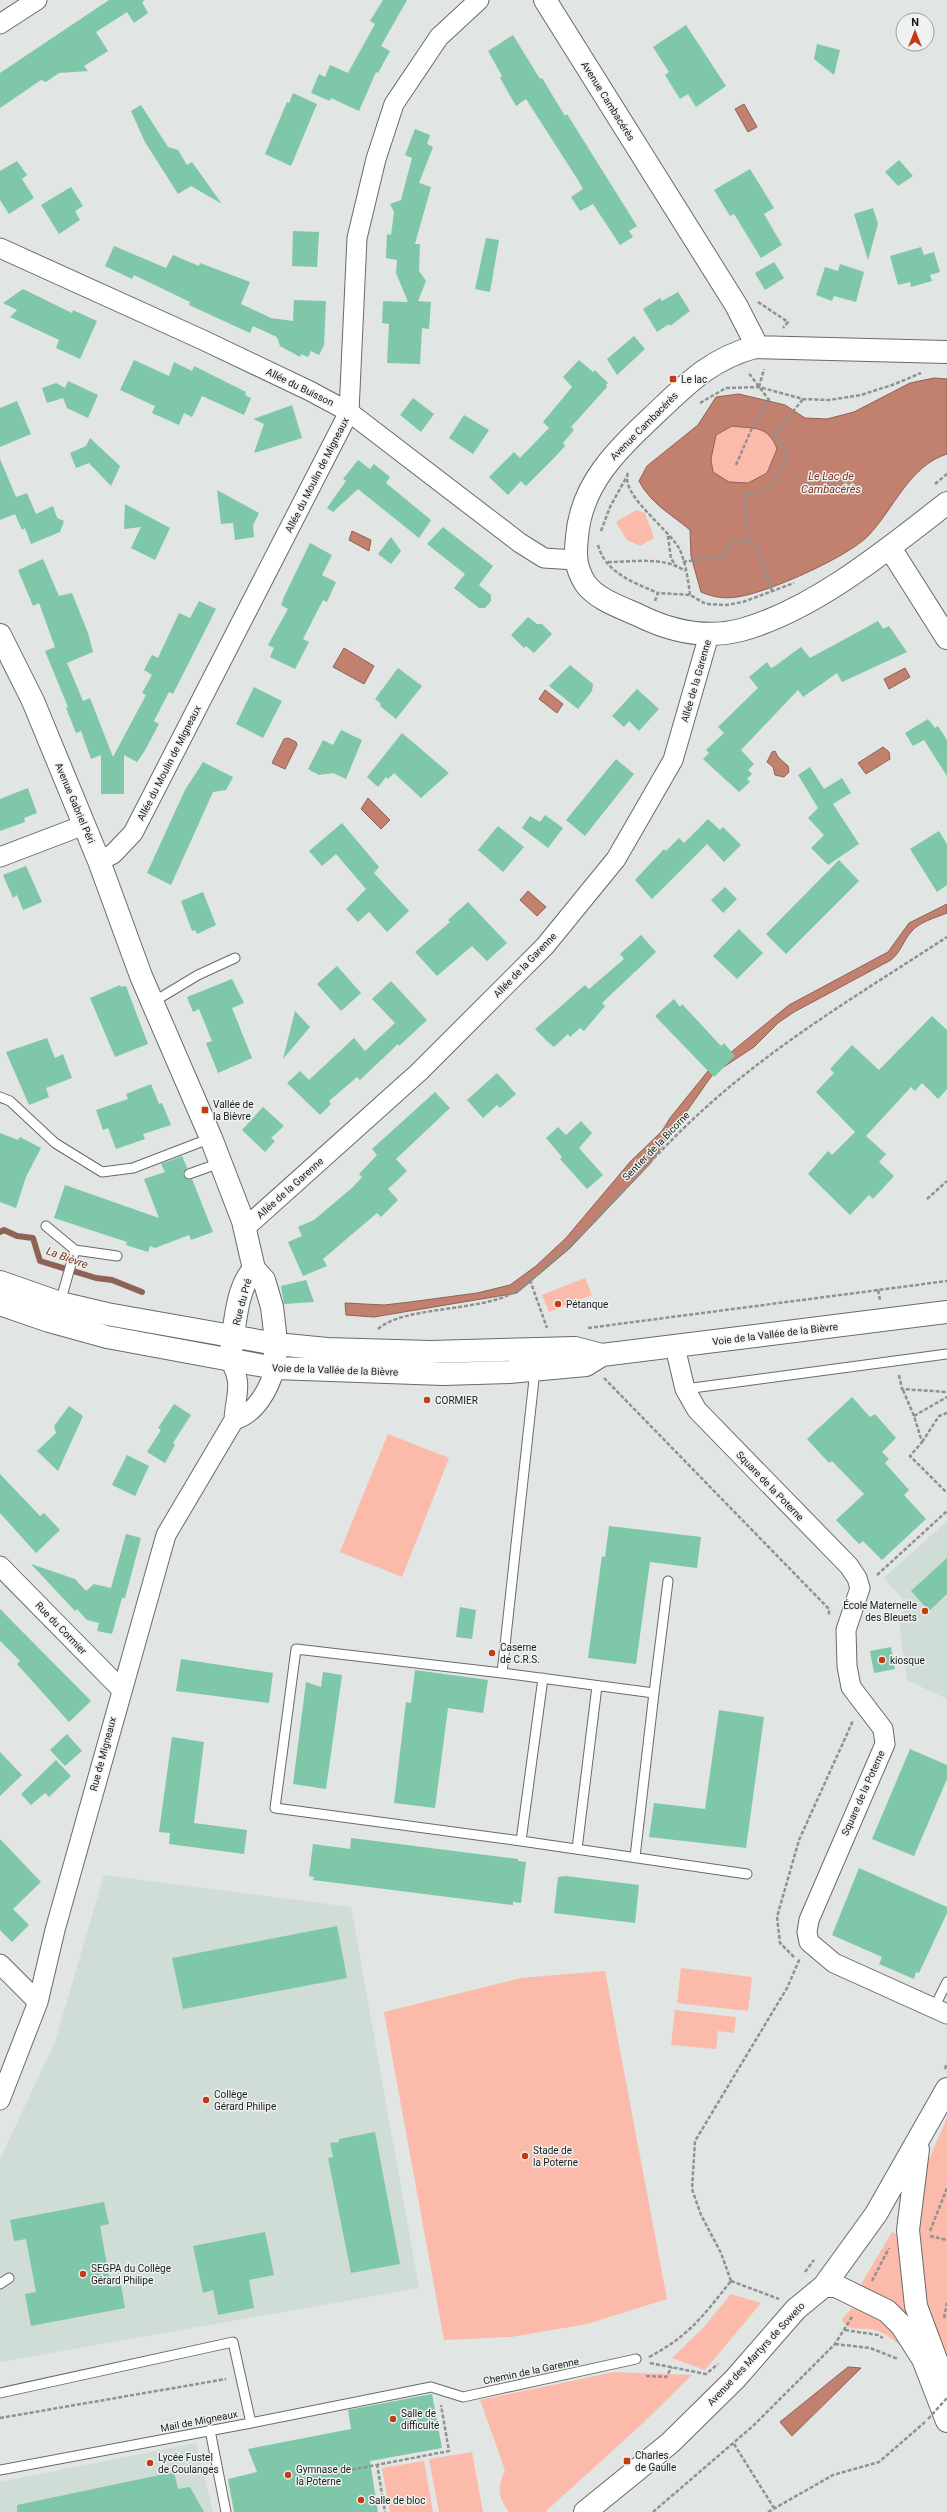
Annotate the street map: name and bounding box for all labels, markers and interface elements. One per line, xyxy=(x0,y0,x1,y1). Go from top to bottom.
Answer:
north arrow xyxy=(895,12,935,52)
text: N xyxy=(911,16,919,29)
street label: Avenue Cambacérès xyxy=(579,59,637,143)
street label: Allée du Buisson xyxy=(264,366,336,408)
marker: Le lac xyxy=(668,374,678,384)
place label: Le lac xyxy=(681,374,707,385)
street label: Avenue Cambacérès xyxy=(608,390,680,462)
street label: Allée du Moulin de Migneaux xyxy=(283,416,351,534)
water label: Le Lac de Cambacérès xyxy=(801,470,861,496)
street label: Allée de la Garenne xyxy=(679,638,713,724)
street label: Allée du Moulin de Migneaux xyxy=(135,704,203,822)
street label: Avenue Gabriel Péri xyxy=(53,761,97,845)
street label: Allée de la Garenne xyxy=(491,930,559,1000)
place label: Vallée de la Bièvre xyxy=(213,1099,253,1122)
marker: Vallée de la Bièvre xyxy=(200,1105,210,1115)
street label: Sentier de la Bicorne xyxy=(620,1109,692,1183)
street label: Allée de la Garenne xyxy=(255,1155,325,1221)
water label: La Bièvre xyxy=(44,1244,90,1272)
street label: Rue du Pré xyxy=(230,1277,254,1327)
marker: Pétanque xyxy=(553,1299,563,1309)
place label: Pétanque xyxy=(566,1299,608,1310)
street label: Voie de la Vallée de la Bièvre xyxy=(712,1321,838,1347)
street label: Voie de la Vallée de la Bièvre xyxy=(272,1362,398,1378)
marker: CORMIER xyxy=(422,1395,432,1405)
place label: CORMIER xyxy=(435,1395,478,1406)
street label: Square de la Poterne xyxy=(734,1449,806,1523)
place label: École Maternelle des Bleuets xyxy=(843,1599,917,1623)
street label: Rue du Cormier xyxy=(33,1600,89,1657)
marker: École Maternelle des Bleuets xyxy=(920,1606,930,1616)
place label: Caserne de C.R.S. xyxy=(500,1642,540,1665)
marker: Caserne de C.R.S. xyxy=(487,1648,497,1658)
marker: kiosque xyxy=(877,1655,887,1665)
place label: kiosque xyxy=(890,1655,925,1666)
street label: Rue de Migneaux xyxy=(88,1716,118,1792)
street label: Square de la Poterne xyxy=(839,1749,887,1837)
place label: Collège Gérard Philipe xyxy=(214,2089,276,2112)
marker: Collège Gérard Philipe xyxy=(201,2095,211,2105)
place label: Stade de la Poterne xyxy=(533,2145,578,2168)
marker: Stade de la Poterne xyxy=(520,2151,530,2161)
place label: SEGPA du Collège Gérard Philipe xyxy=(91,2263,171,2286)
marker: SEGPA du Collège Gérard Philipe xyxy=(78,2269,88,2279)
street label: Avenue des Martyrs de Soweto xyxy=(705,2300,807,2408)
street label: Chemin de la Garenne xyxy=(482,2355,580,2387)
street label: Mail de Migneaux xyxy=(159,2408,239,2434)
place label: Salle de difficulté xyxy=(401,2408,439,2431)
marker: Salle de difficulté xyxy=(388,2414,398,2424)
place label: Charles de Gaulle xyxy=(635,2450,676,2473)
place label: Lycée Fustel de Coulanges xyxy=(158,2452,219,2475)
marker: Charles de Gaulle xyxy=(622,2456,632,2466)
marker: Lycée Fustel de Coulanges xyxy=(145,2458,155,2468)
place label: Gymnase de la Poterne xyxy=(296,2464,351,2487)
marker: Gymnase de la Poterne xyxy=(283,2470,293,2480)
marker: Salle de bloc xyxy=(356,2495,366,2505)
place label: Salle de bloc xyxy=(369,2495,425,2506)

